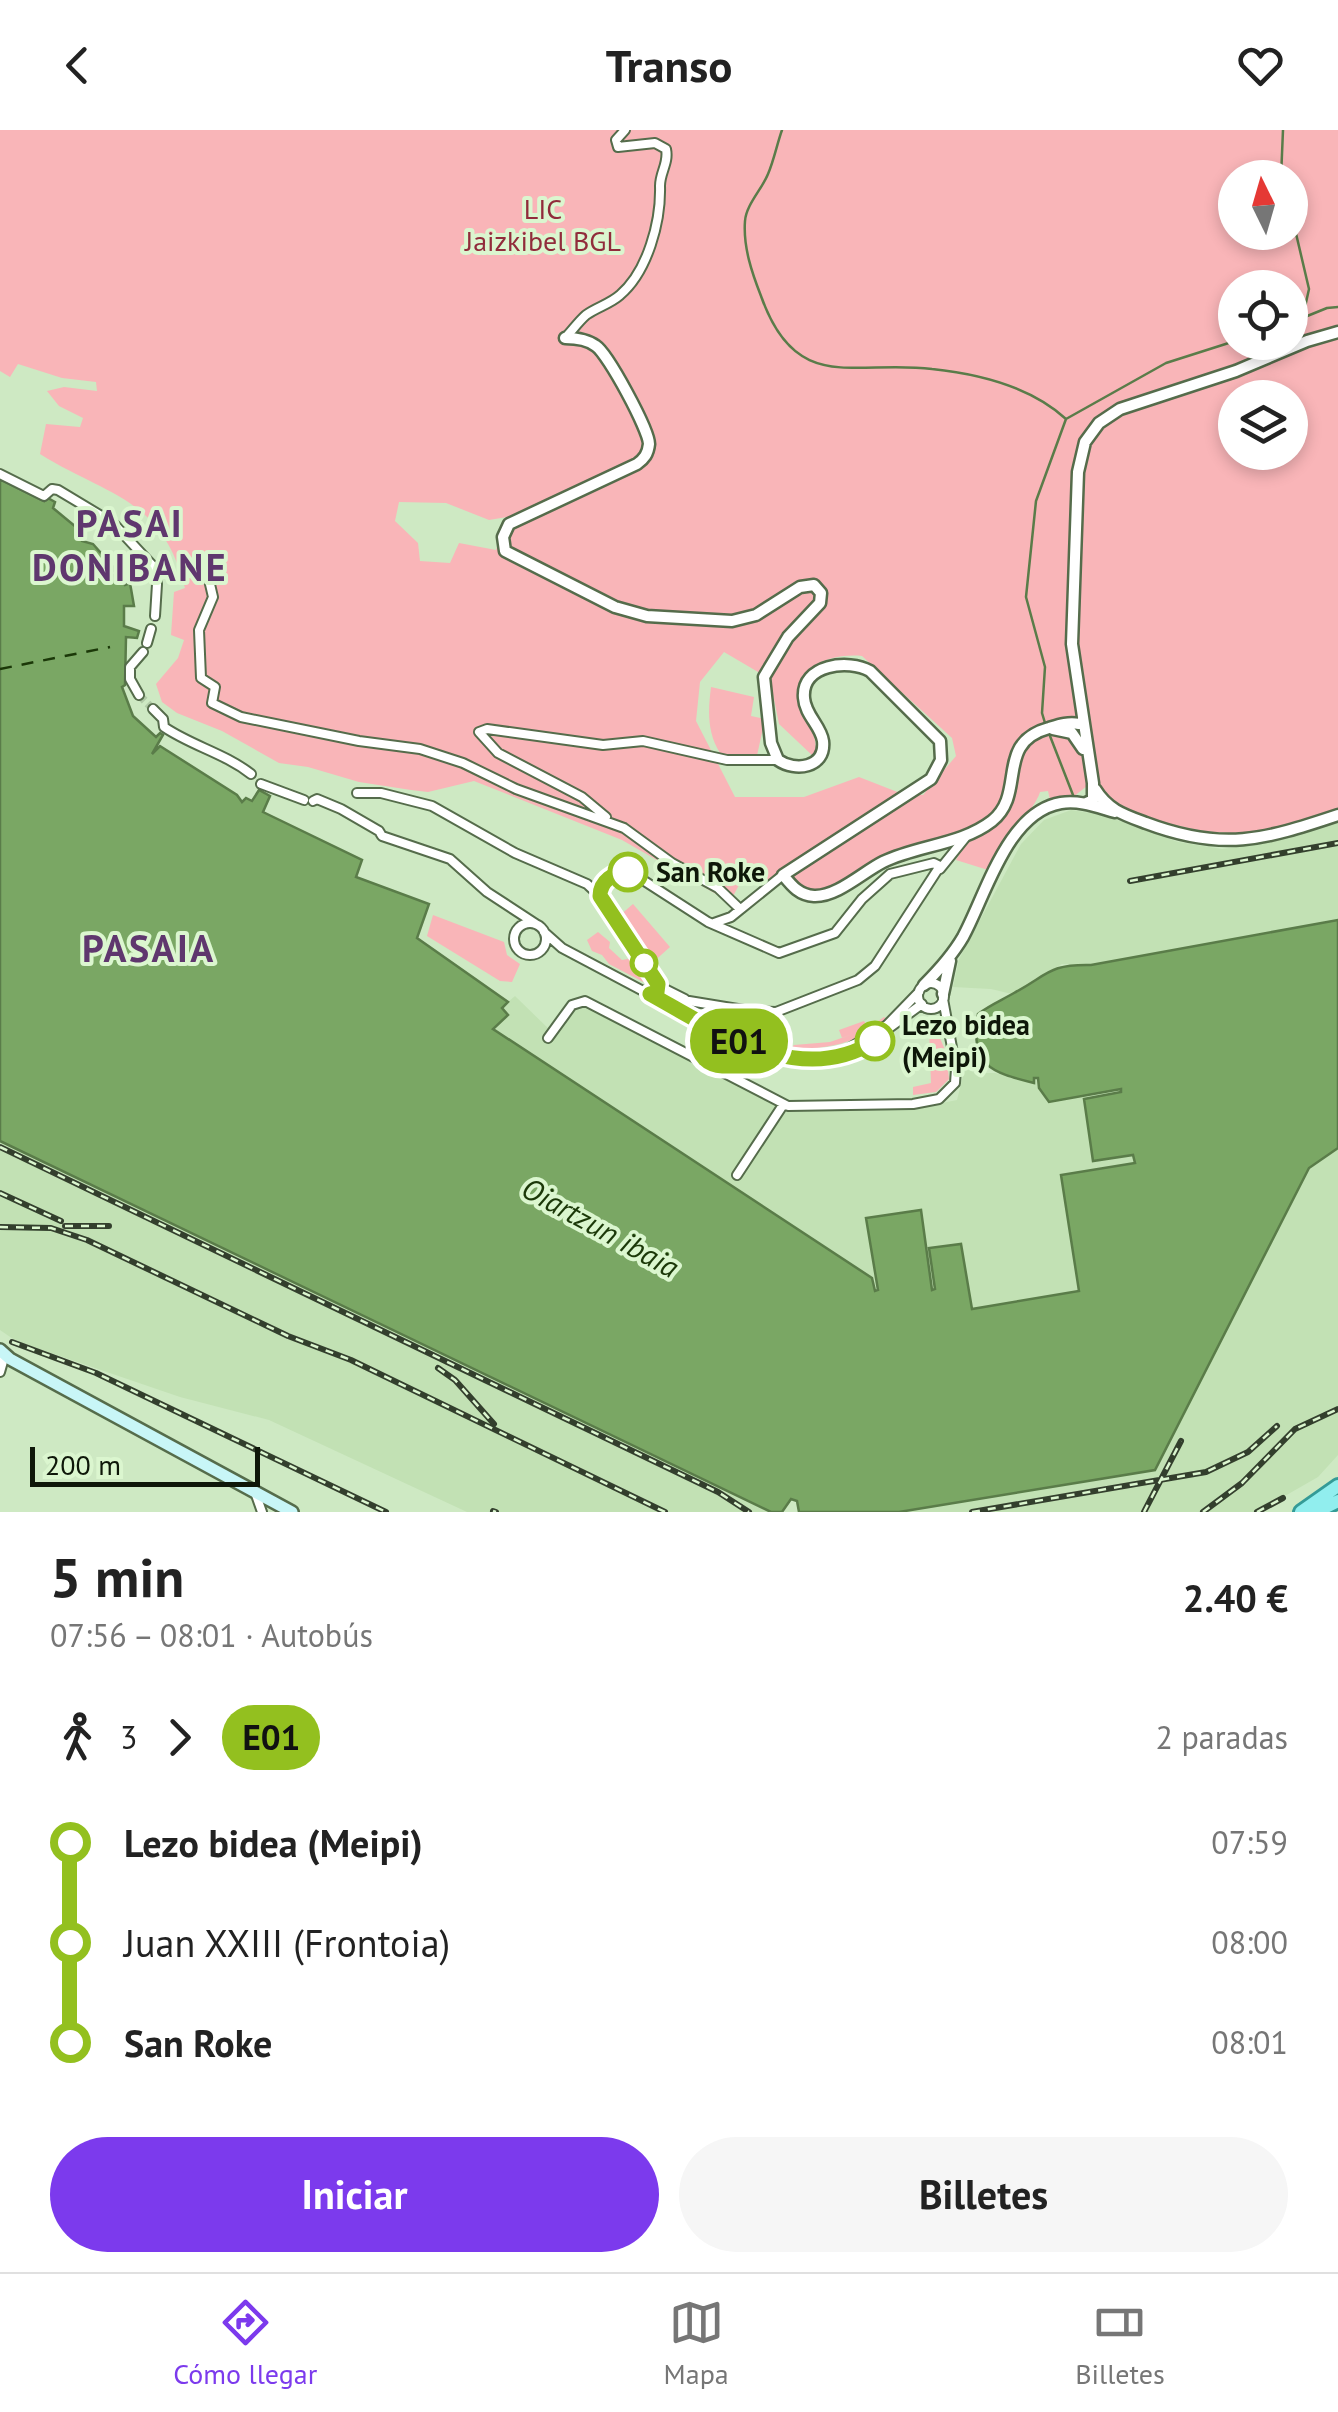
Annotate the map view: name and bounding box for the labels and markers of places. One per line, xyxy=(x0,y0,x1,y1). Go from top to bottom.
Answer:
marker: San Roke xyxy=(609,853,647,891)
place label: San Roke xyxy=(656,853,765,890)
unlabelled marker xyxy=(631,950,657,976)
place label: Lezo bidea (Meipi) xyxy=(902,1006,1030,1075)
marker: Lezo bidea (Meipi) xyxy=(856,1022,894,1060)

